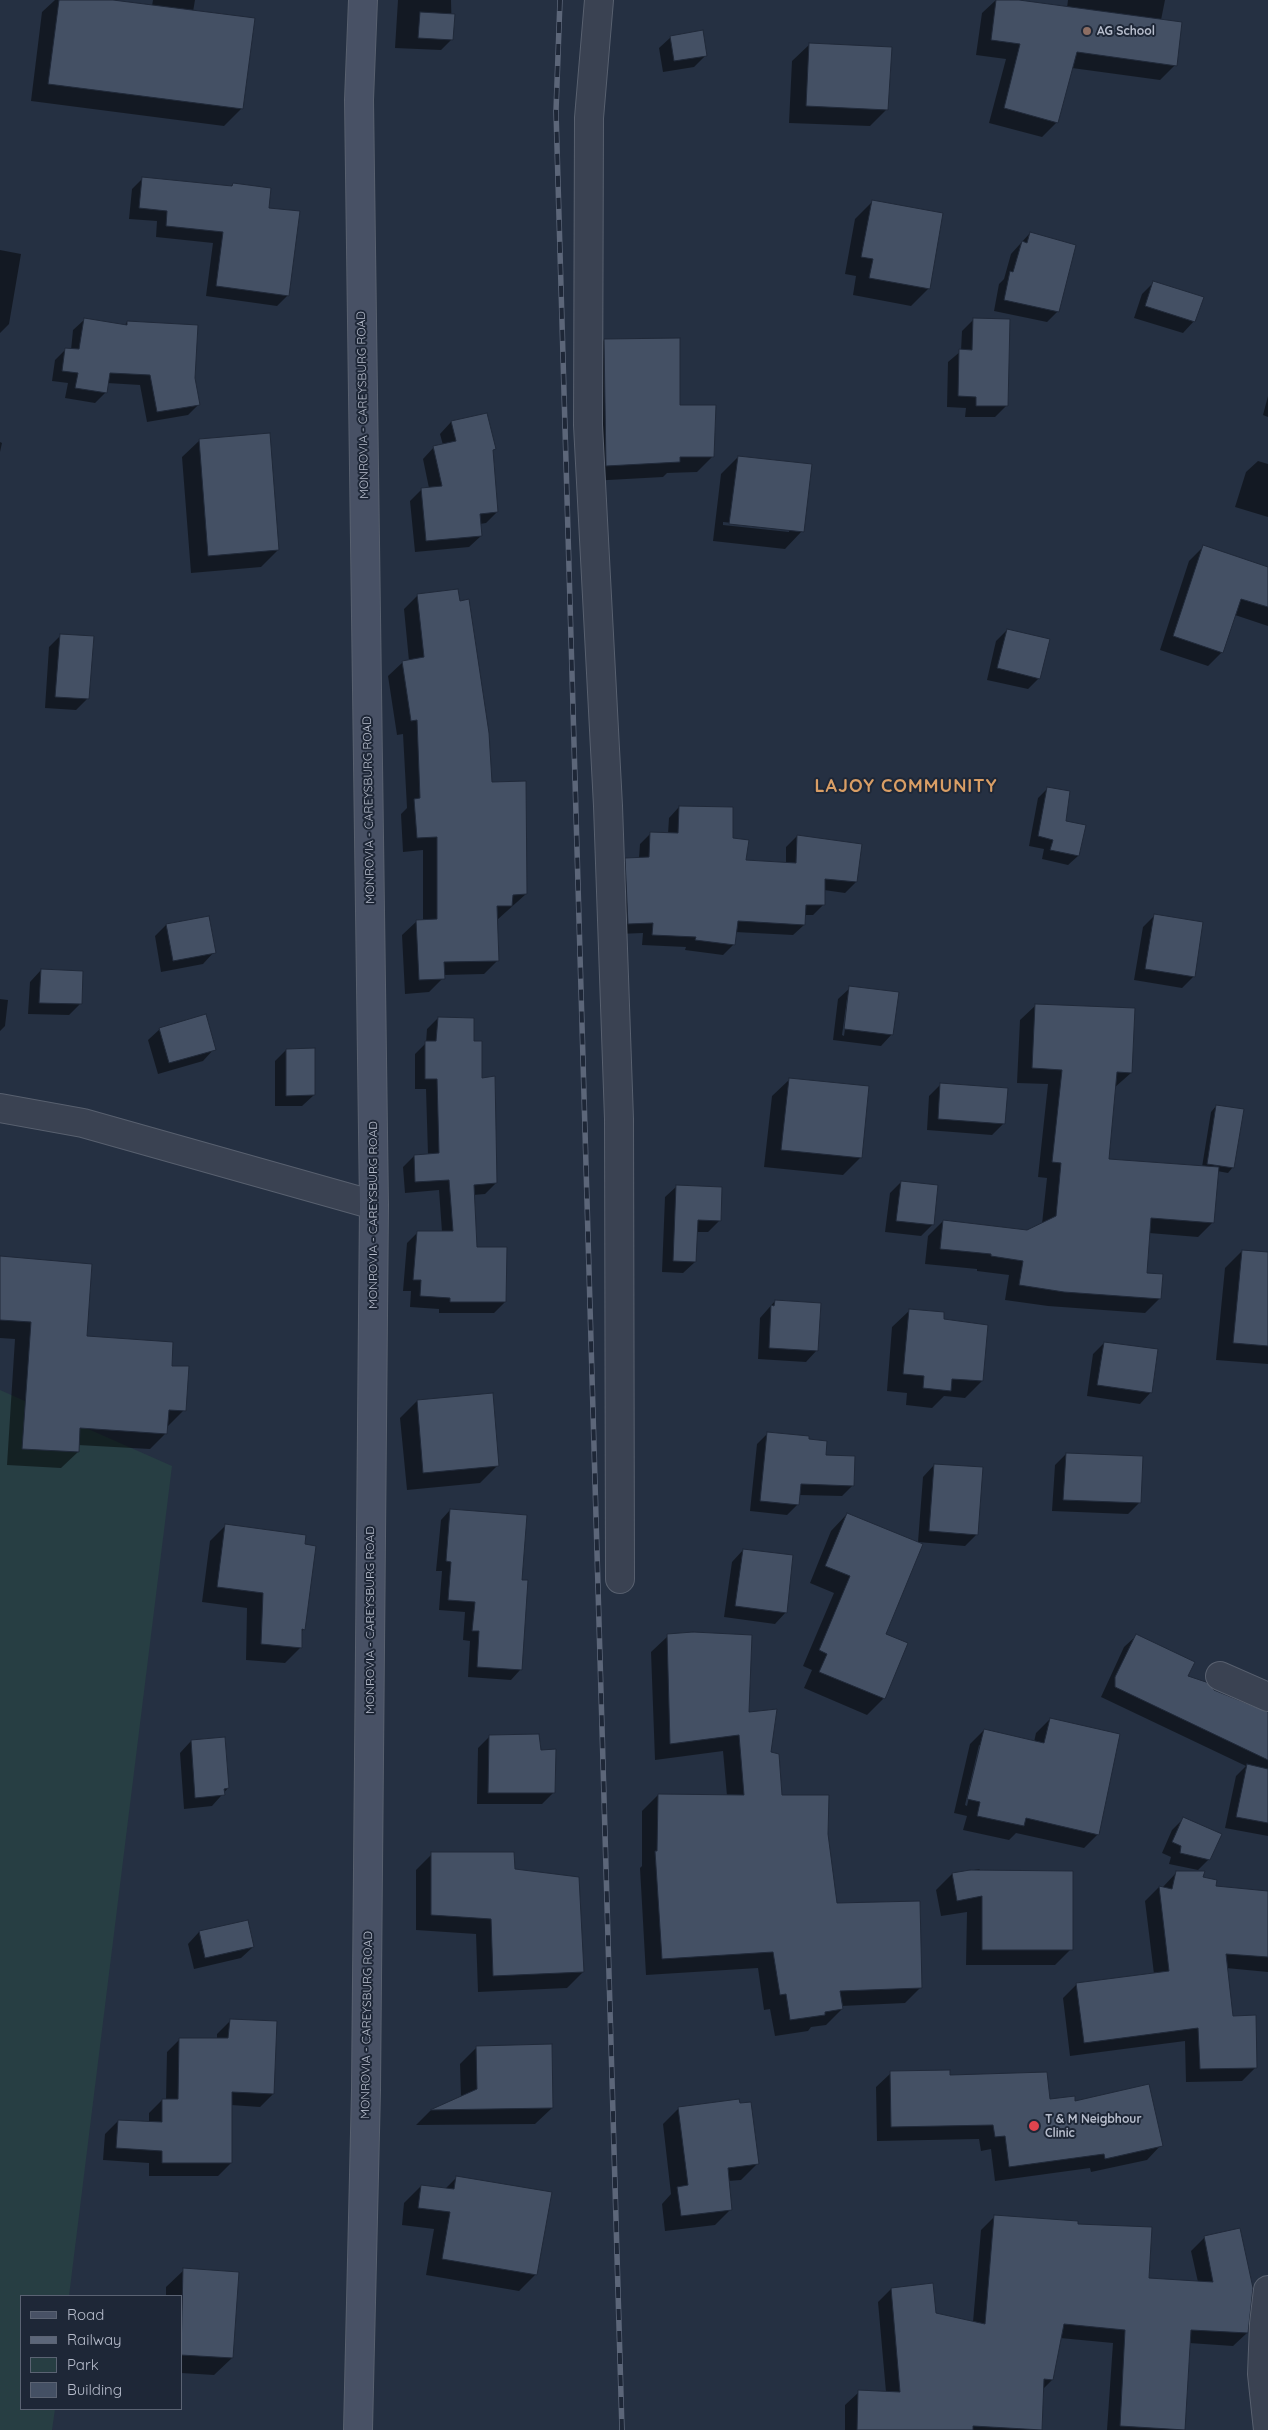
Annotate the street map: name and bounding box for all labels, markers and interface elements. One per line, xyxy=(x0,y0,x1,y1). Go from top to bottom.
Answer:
place label: AG School xyxy=(1097,24,1155,38)
marker: AG School xyxy=(1081,25,1093,37)
street label: MONROVIA - CAREYSBURG ROAD xyxy=(354,311,372,499)
street label: MONROVIA - CAREYSBURG ROAD xyxy=(360,716,378,904)
district label: LAJOY COMMUNITY xyxy=(813,776,999,798)
street label: MONROVIA - CAREYSBURG ROAD xyxy=(366,1121,380,1309)
street label: MONROVIA - CAREYSBURG ROAD xyxy=(363,1526,377,1714)
street label: MONROVIA - CAREYSBURG ROAD xyxy=(358,1931,376,2119)
place label: T & M Neigbhour Clinic xyxy=(1045,2112,1142,2140)
marker: T & M Neigbhour Clinic xyxy=(1027,2119,1041,2133)
legend xyxy=(20,2295,182,2410)
text: Road xyxy=(67,2305,104,2324)
text: Railway xyxy=(67,2330,122,2349)
text: Park xyxy=(67,2355,99,2374)
text: Building xyxy=(67,2380,122,2399)

